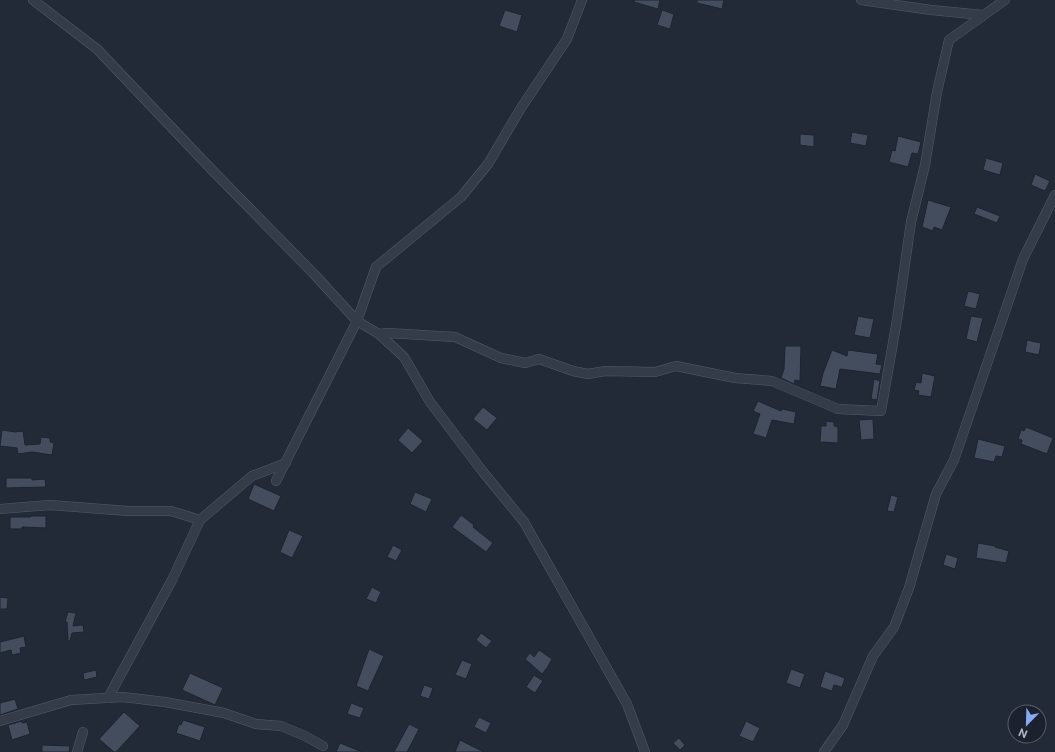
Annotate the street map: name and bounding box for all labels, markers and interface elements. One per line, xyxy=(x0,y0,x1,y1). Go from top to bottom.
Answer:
north arrow xyxy=(1007,704,1047,744)
text: N xyxy=(1017,726,1029,740)

